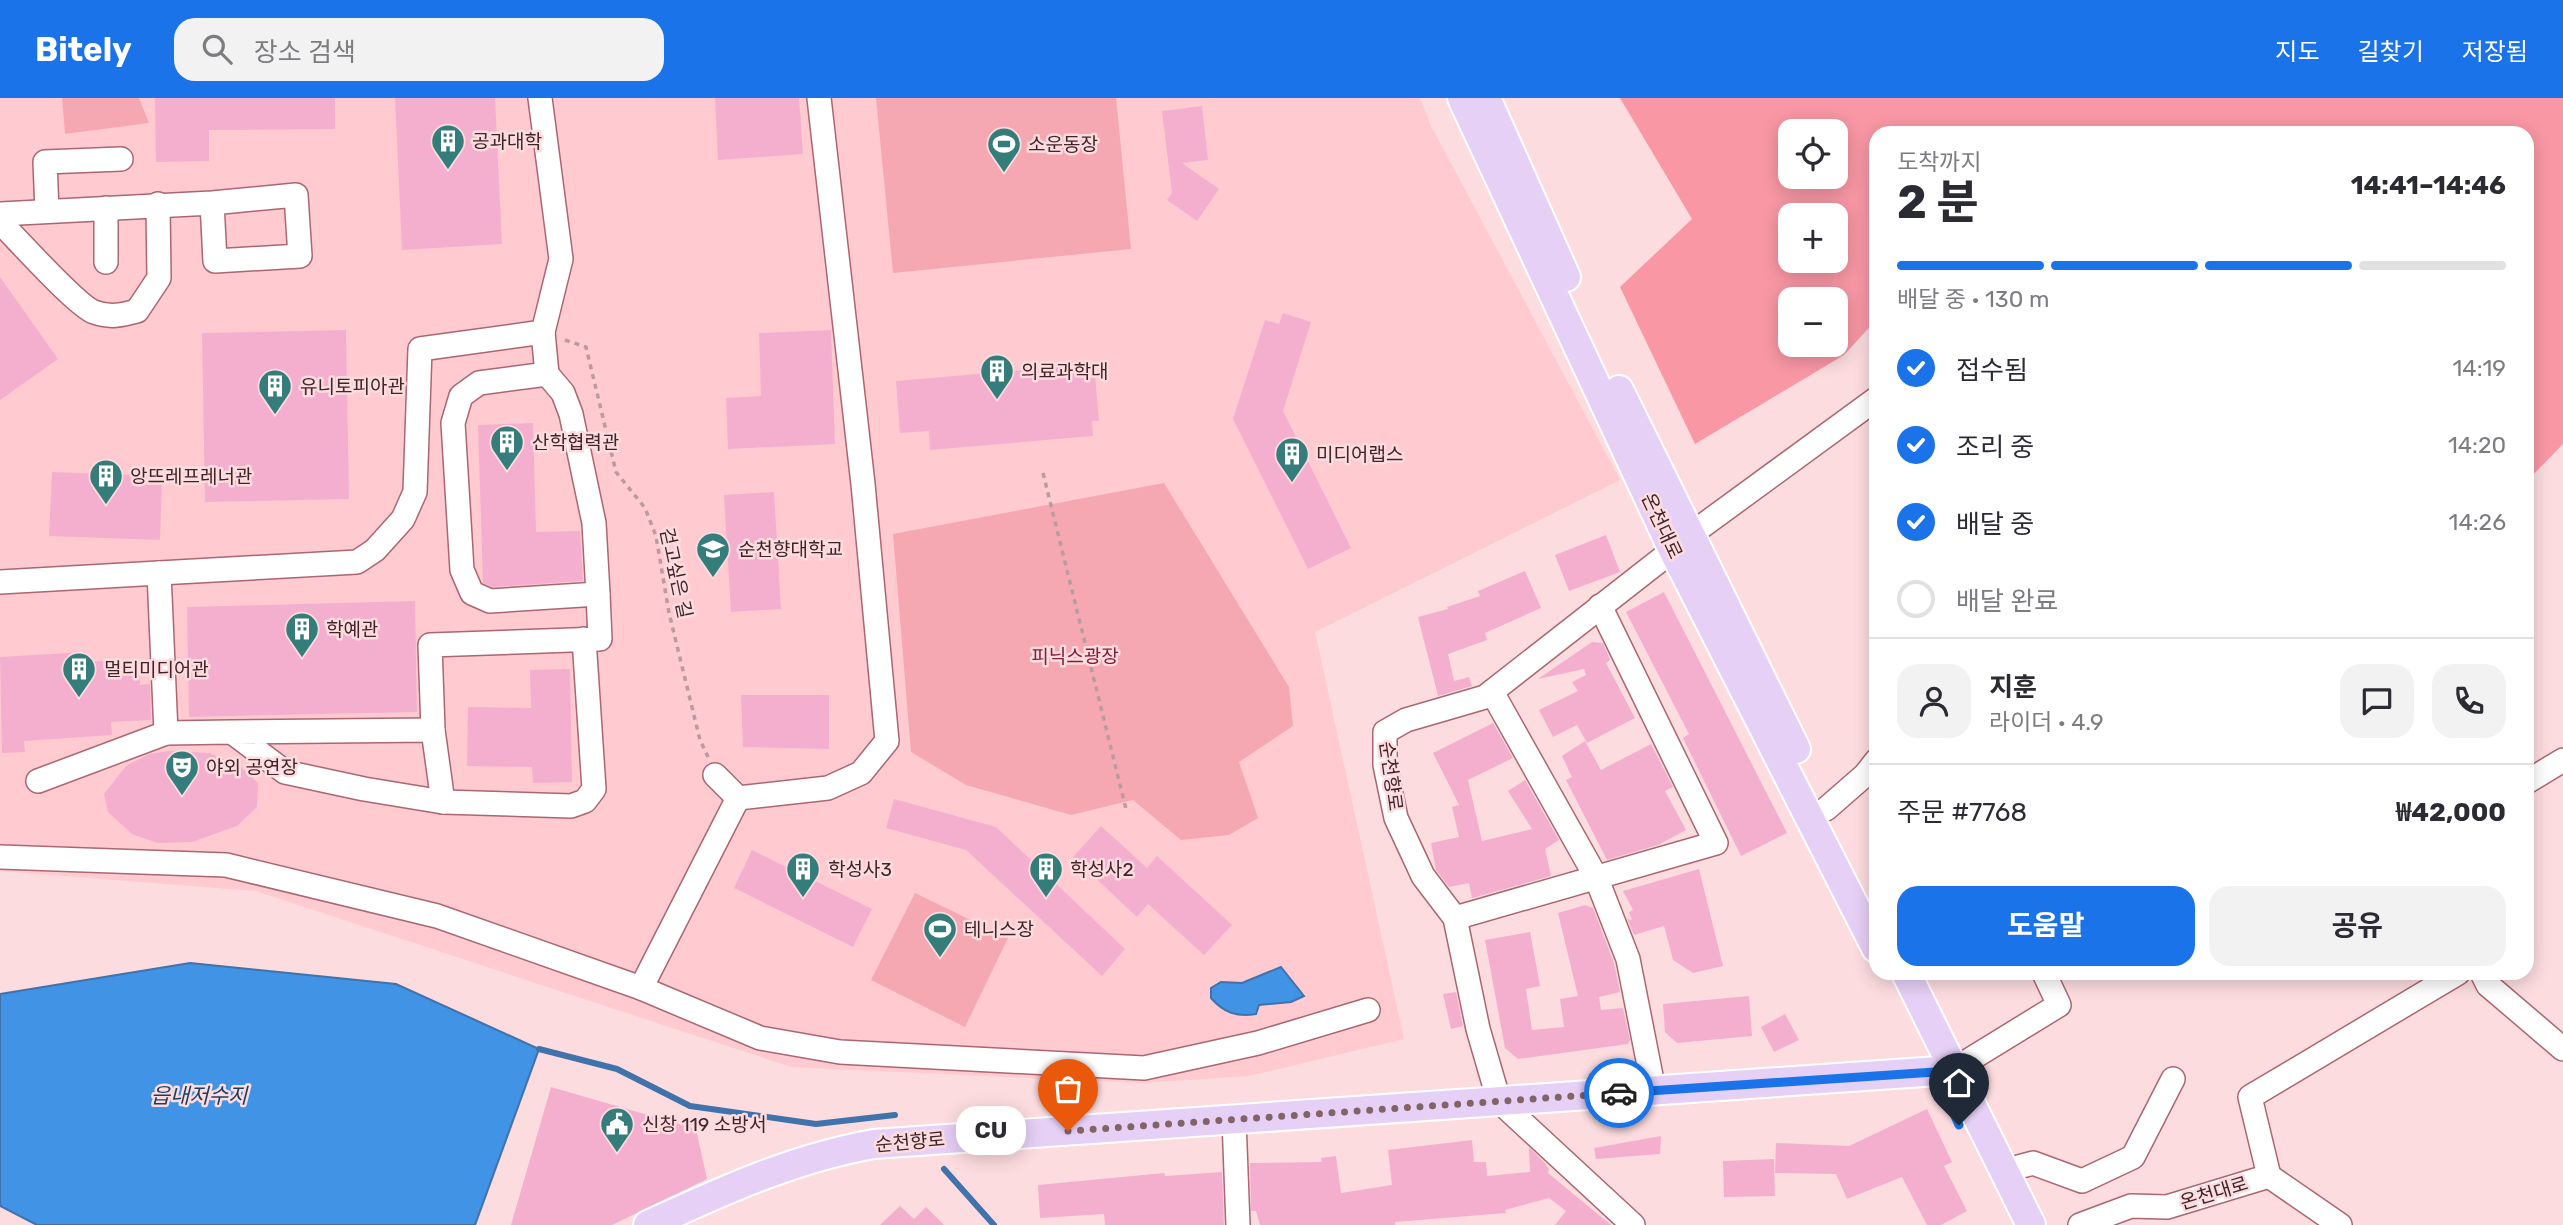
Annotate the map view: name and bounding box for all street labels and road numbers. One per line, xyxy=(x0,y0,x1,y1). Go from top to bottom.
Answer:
street label: 온천대로 xyxy=(1637,489,1687,563)
street label: 걷고싶은 길 xyxy=(655,526,697,620)
street label: 순천향로 xyxy=(1375,740,1407,812)
street label: 순천향로 xyxy=(874,1127,946,1157)
street label: 온천대로 xyxy=(2177,1172,2251,1214)

